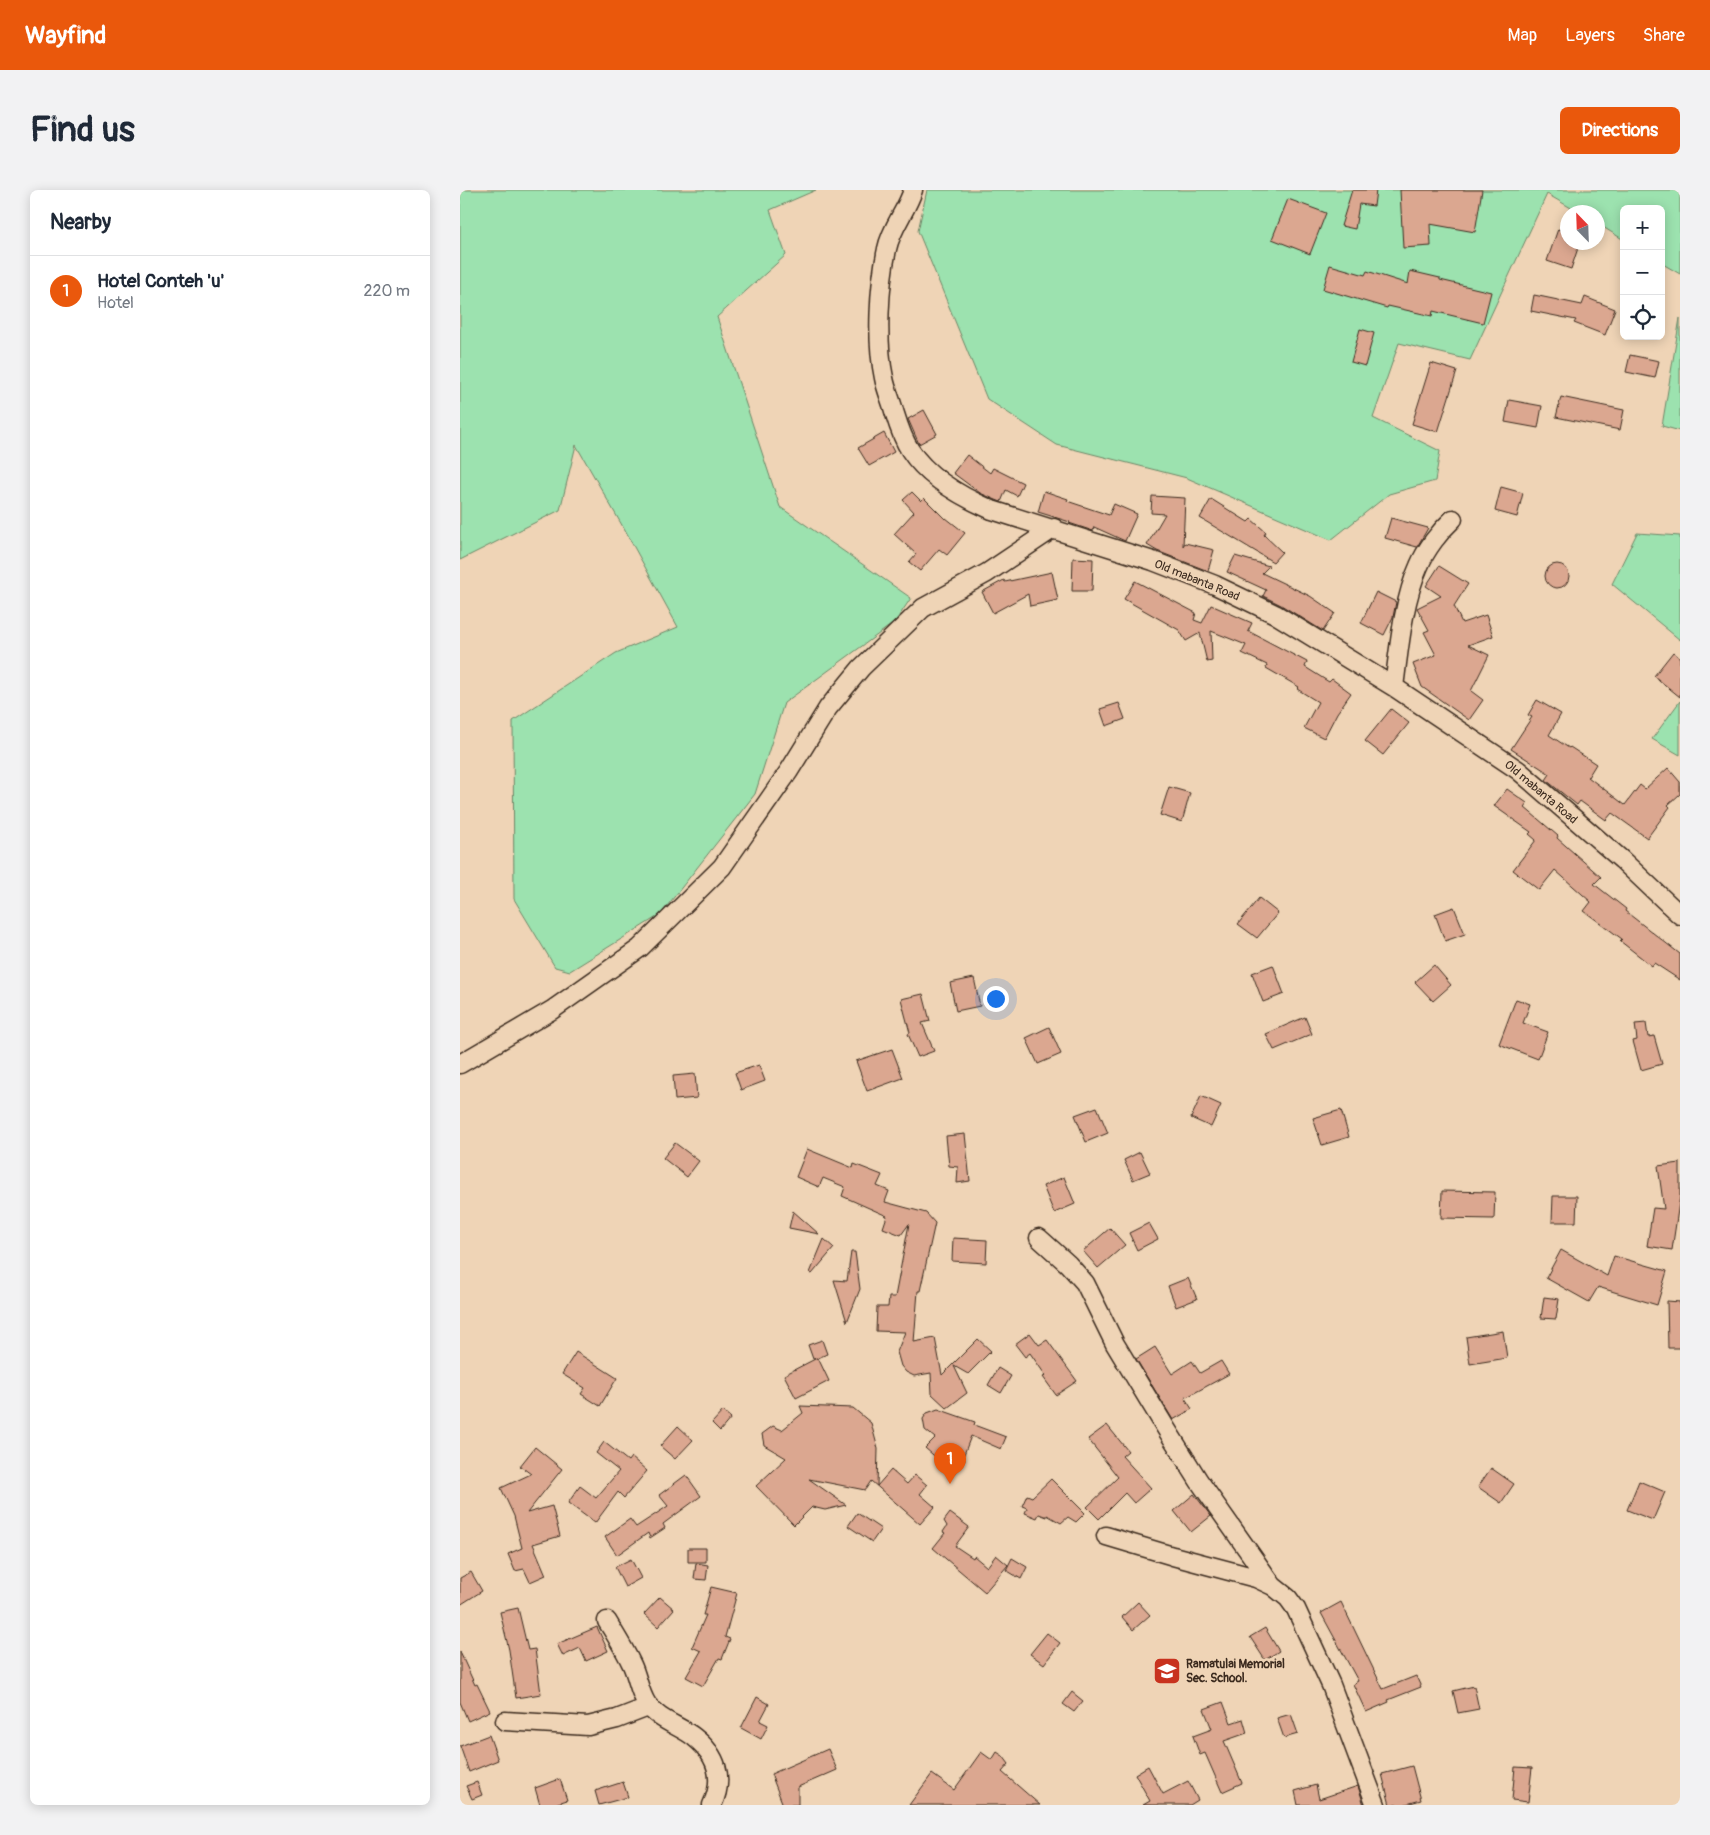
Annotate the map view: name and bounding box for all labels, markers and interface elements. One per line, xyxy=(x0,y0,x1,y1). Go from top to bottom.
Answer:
text: Wayfind xyxy=(25,21,106,50)
text: Map xyxy=(1508,24,1537,47)
text: Layers xyxy=(1565,24,1615,47)
text: Share xyxy=(1643,24,1685,47)
button: Directions xyxy=(1560,107,1680,154)
text: Find us xyxy=(30,108,135,152)
north arrow xyxy=(1560,205,1605,250)
map controls xyxy=(1620,205,1665,340)
button: + xyxy=(1620,205,1665,250)
text: Nearby xyxy=(50,209,111,236)
button: − xyxy=(1620,250,1665,295)
text: Hotel Conteh 'u' xyxy=(97,269,224,293)
text: 1 xyxy=(63,281,69,301)
text: 220 m xyxy=(364,281,410,301)
text: Hotel xyxy=(97,293,134,313)
button: locate xyxy=(1620,295,1665,340)
street label: Old mabanta Road xyxy=(1152,556,1242,604)
street label: Old mabanta Road xyxy=(1501,757,1580,827)
your location xyxy=(983,986,1009,1012)
pin: 1 xyxy=(934,1443,966,1484)
school or university icon: Ramatulai Memorial Sec. School. xyxy=(1152,1656,1182,1686)
place label: Ramatulai Memorial Sec. School. xyxy=(1186,1657,1285,1686)

